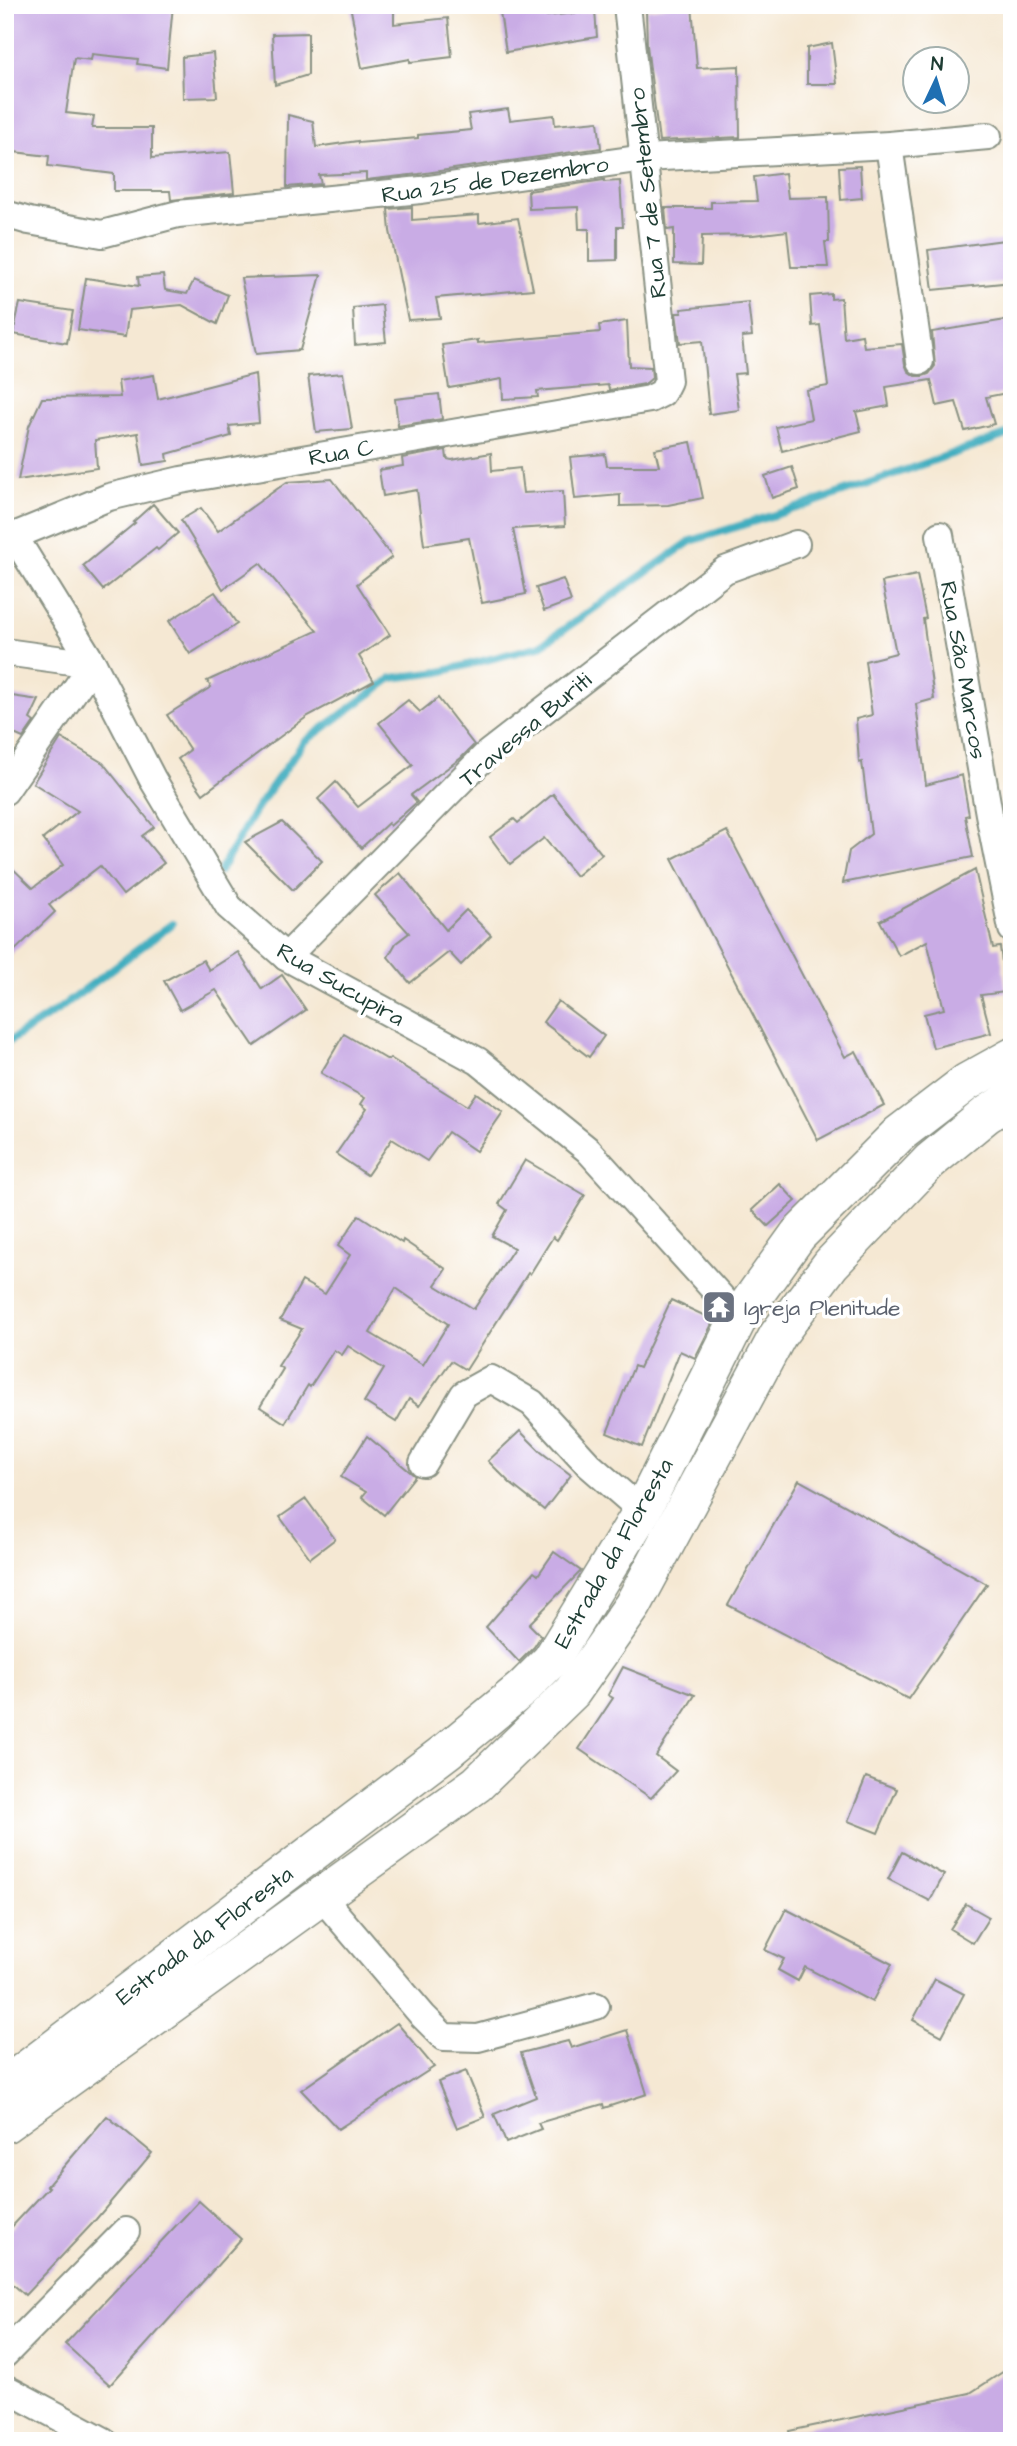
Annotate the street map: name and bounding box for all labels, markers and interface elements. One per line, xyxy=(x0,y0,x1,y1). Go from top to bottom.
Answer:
north arrow xyxy=(902,46,972,116)
text: N xyxy=(930,51,944,78)
street label: Rua 7 de Setembro xyxy=(621,86,675,300)
street label: Rua 25 de Dezembro xyxy=(380,148,611,212)
street label: Rua C xyxy=(306,432,376,474)
street label: Rua São Marcos xyxy=(932,579,994,762)
street label: Travessa Buriti xyxy=(453,664,599,795)
street label: Rua Sucupira xyxy=(271,935,410,1034)
temple icon: Igreja Plenitude xyxy=(700,1288,738,1326)
place label: Igreja Plenitude xyxy=(744,1292,900,1325)
street label: Estrada da Floresta xyxy=(546,1452,681,1654)
street label: Estrada da Floresta xyxy=(109,1858,300,2013)

